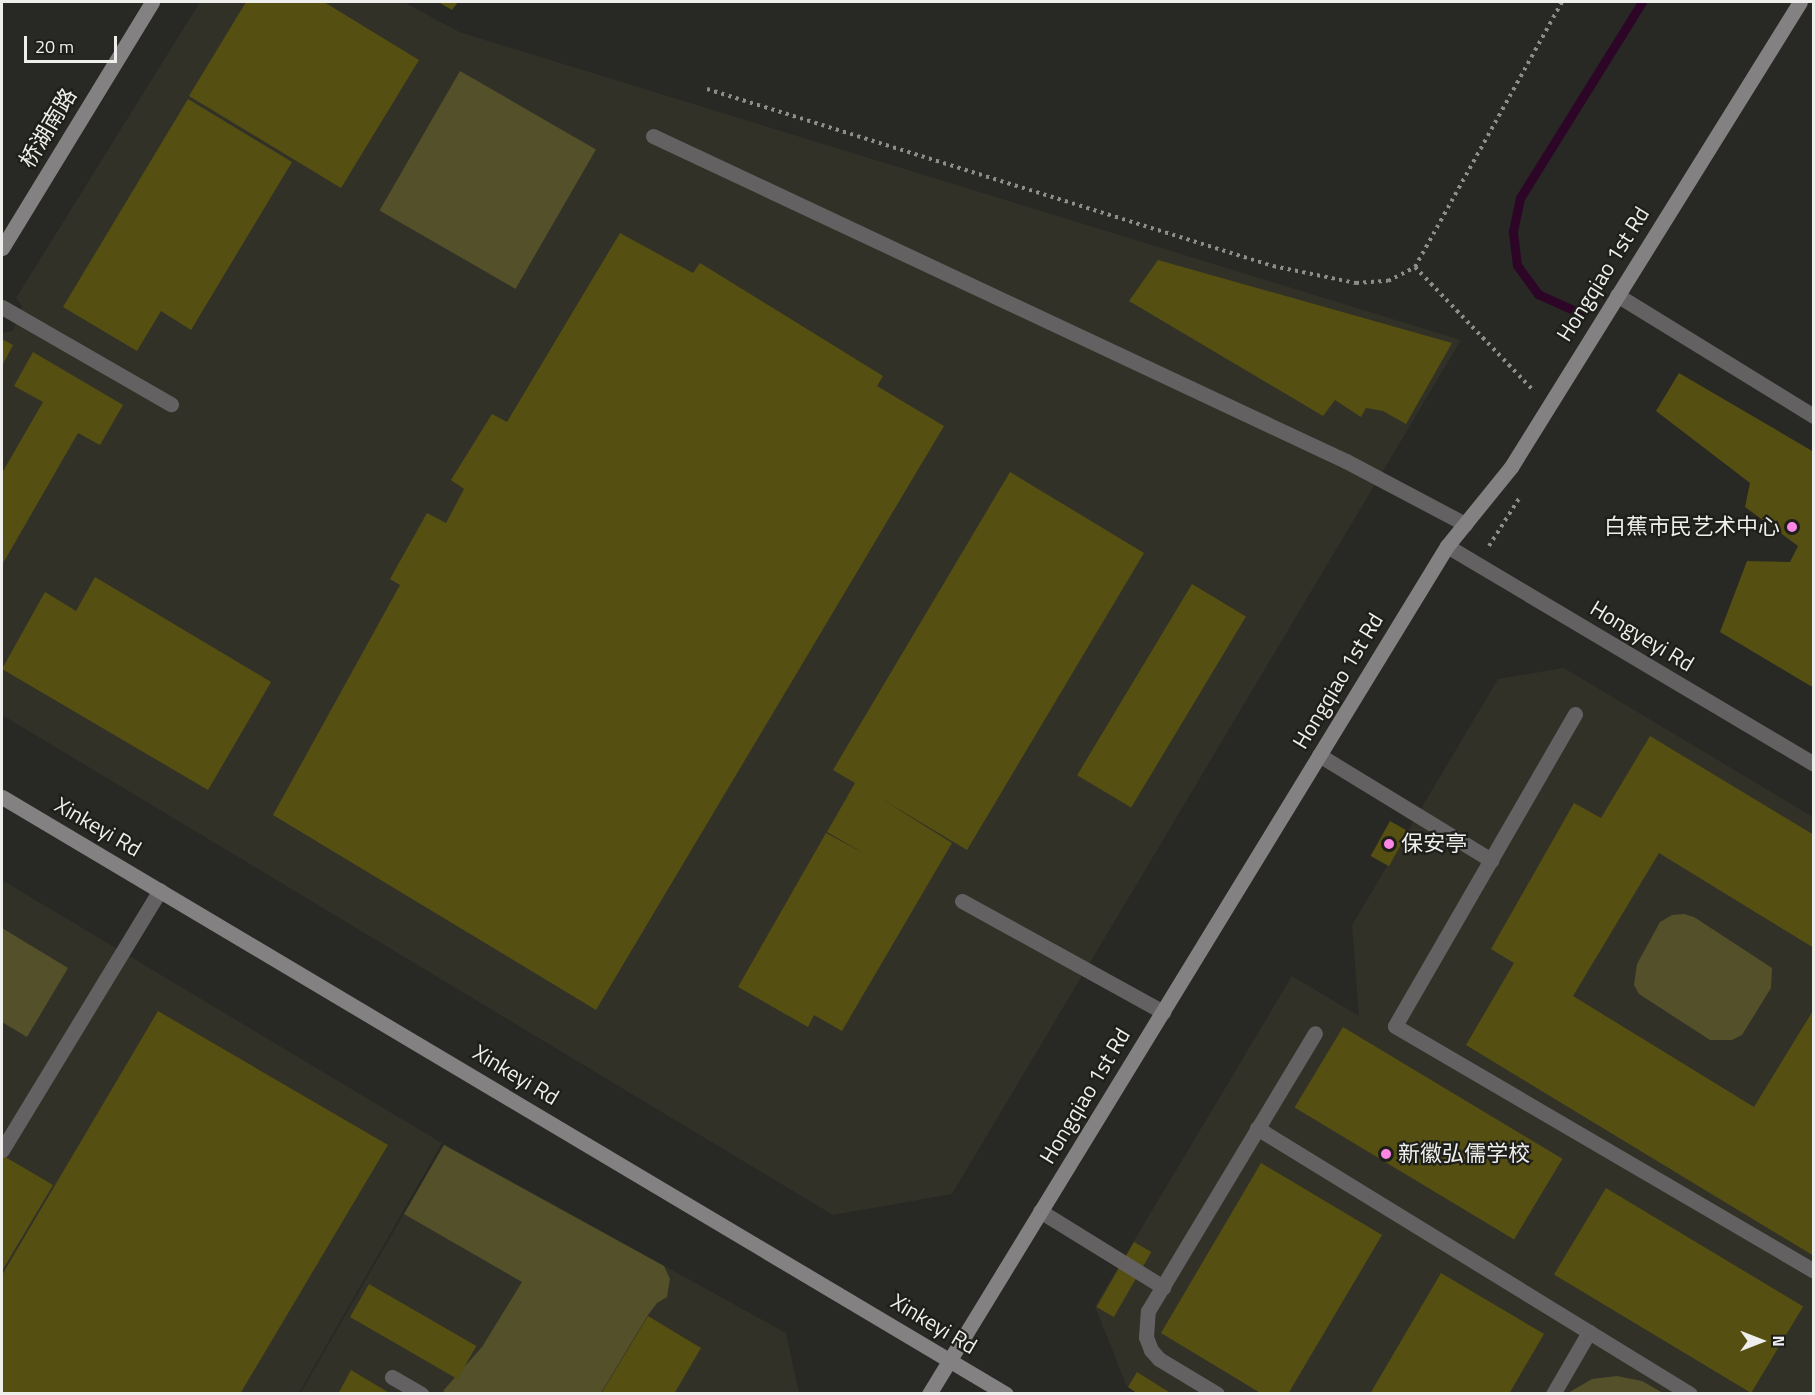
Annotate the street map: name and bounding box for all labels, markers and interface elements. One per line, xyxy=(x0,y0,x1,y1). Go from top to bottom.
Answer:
scale bar xyxy=(27,24,120,62)
text: 20 m xyxy=(35,33,74,60)
street label: 桥湖南路 xyxy=(14,83,82,173)
street label: Hongqiao 1st Rd xyxy=(1551,202,1655,346)
place label: 白蕉市民艺术中心 xyxy=(1604,514,1780,540)
marker: 白蕉市民艺术中心 xyxy=(1785,520,1799,534)
street label: Hongyeyi Rd xyxy=(1585,595,1699,677)
street label: Hongqiao 1st Rd xyxy=(1287,608,1389,754)
street label: Xinkeyi Rd xyxy=(50,792,146,862)
place label: 保安亭 xyxy=(1401,831,1467,857)
marker: 保安亭 xyxy=(1382,837,1396,851)
street label: Hongqiao 1st Rd xyxy=(1034,1023,1136,1169)
street label: Xinkeyi Rd xyxy=(468,1039,564,1111)
place label: 新徽弘儒学校 xyxy=(1398,1141,1530,1167)
marker: 新徽弘儒学校 xyxy=(1379,1147,1393,1161)
street label: Xinkeyi Rd xyxy=(886,1288,982,1360)
north arrow xyxy=(1731,1311,1791,1371)
text: N xyxy=(1767,1335,1791,1347)

